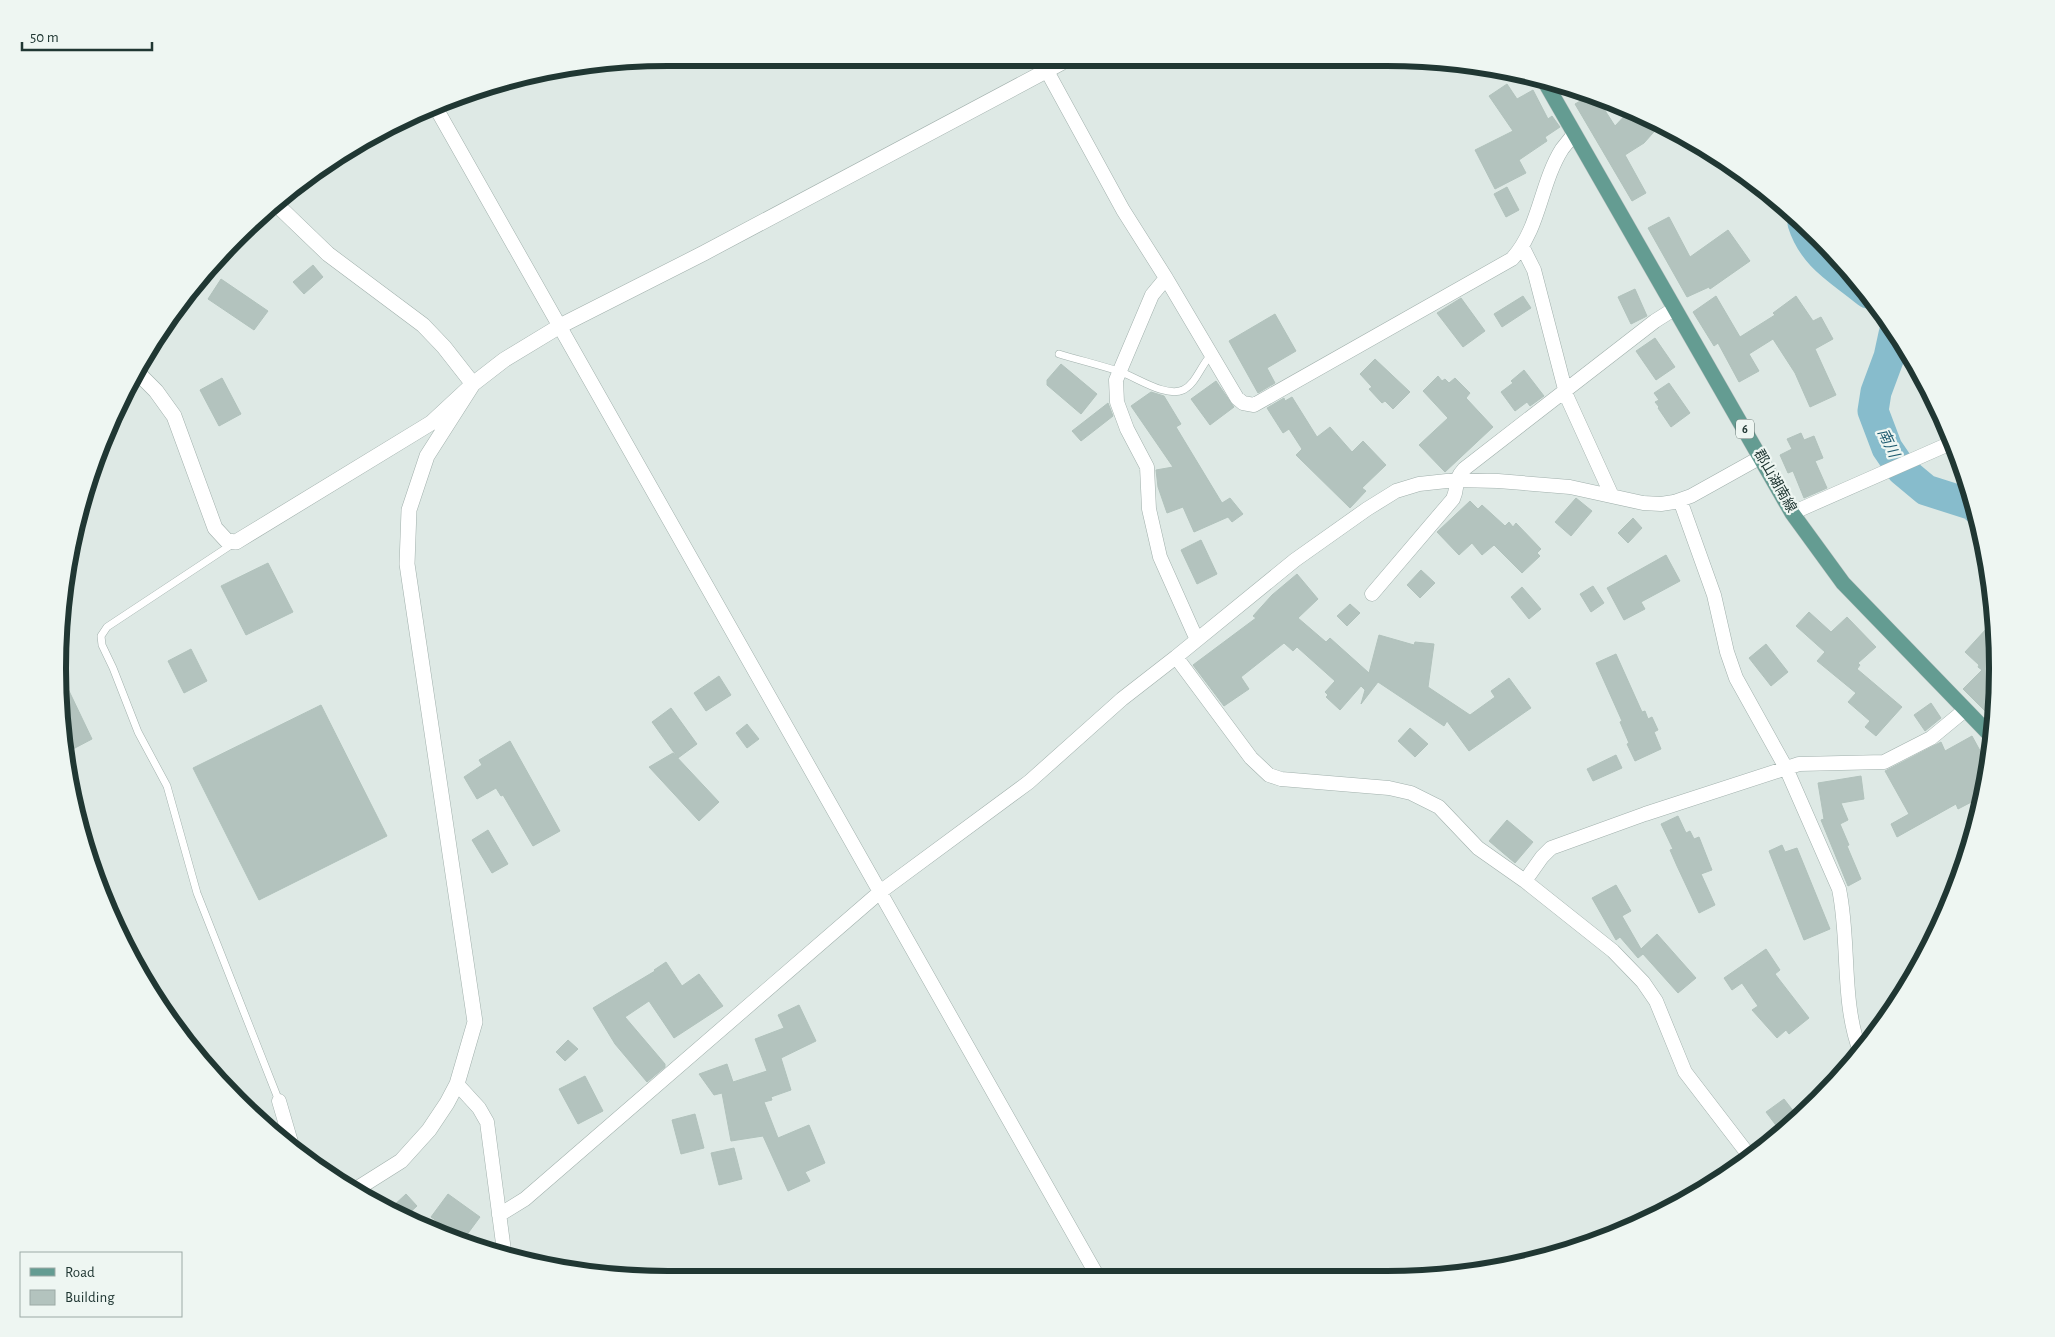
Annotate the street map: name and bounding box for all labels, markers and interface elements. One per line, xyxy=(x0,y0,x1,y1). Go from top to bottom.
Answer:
scale bar xyxy=(22,20,152,52)
text: 50 m xyxy=(30,30,59,45)
road number: 6 xyxy=(1736,419,1754,438)
water label: 南川 xyxy=(1875,426,1903,462)
street label: 郡山湖南線 xyxy=(1751,447,1799,515)
legend xyxy=(20,1252,182,1317)
text: Road xyxy=(65,1265,95,1280)
text: Building xyxy=(65,1290,115,1305)

